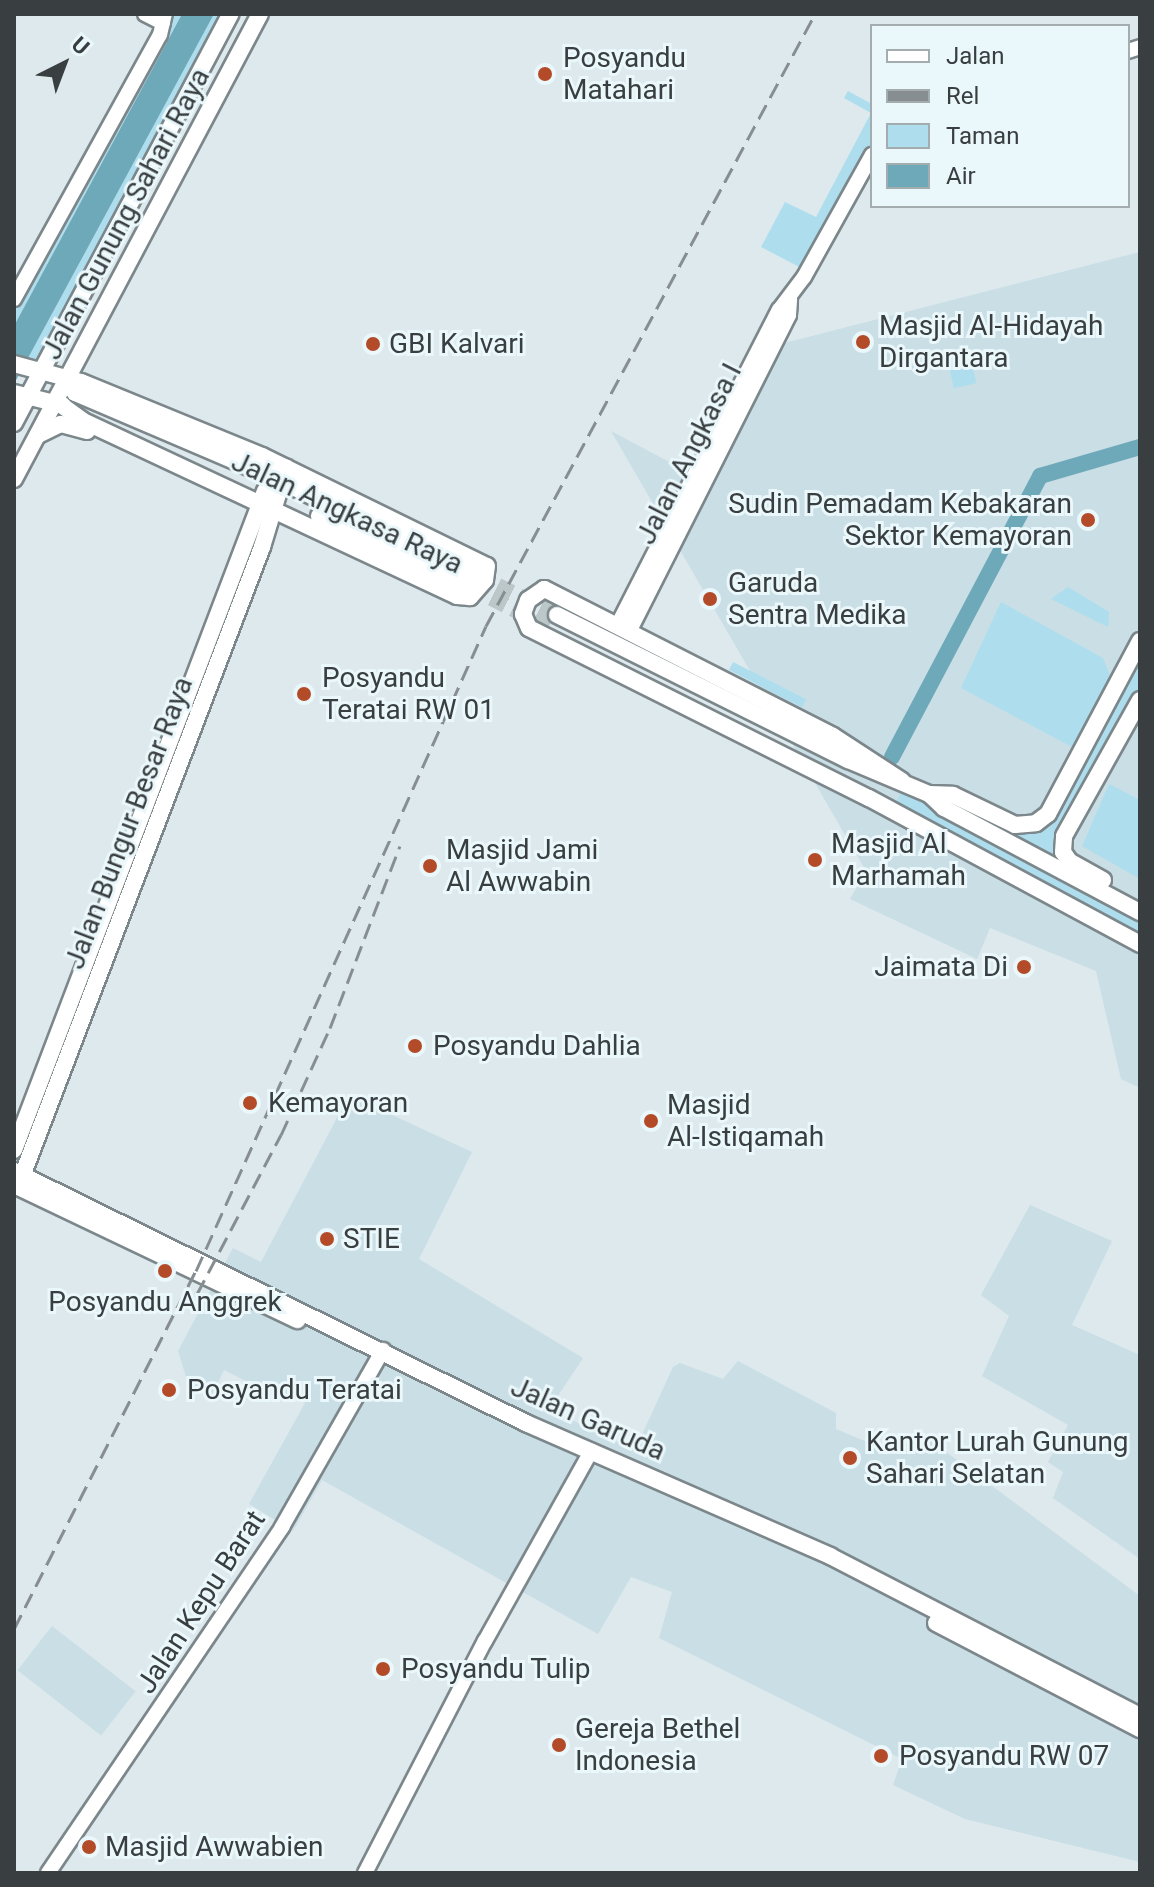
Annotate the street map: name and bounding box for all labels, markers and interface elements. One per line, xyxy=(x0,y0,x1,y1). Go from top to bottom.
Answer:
north arrow xyxy=(24,24,104,104)
legend xyxy=(870,24,1130,208)
text: U xyxy=(67,32,94,60)
place label: Posyandu Matahari xyxy=(563,41,686,107)
text: Jalan xyxy=(946,42,1004,70)
street label: Jalan Gunung Sahari Raya xyxy=(35,63,217,365)
marker: Posyandu Matahari xyxy=(534,63,556,85)
text: Rel xyxy=(946,82,979,110)
text: Taman xyxy=(946,122,1019,150)
text: Air xyxy=(946,162,976,190)
place label: Masjid Al-Hidayah Dirgantara xyxy=(879,309,1103,375)
place label: GBI Kalvari xyxy=(389,327,525,361)
marker: Masjid Al-Hidayah Dirgantara xyxy=(854,333,872,351)
marker: GBI Kalvari xyxy=(364,335,382,353)
street label: Jalan Angkasa I xyxy=(629,358,749,550)
street label: Jalan Angkasa Raya xyxy=(226,445,468,581)
place label: Sudin Pemadam Kebakaran Sektor Kemayoran xyxy=(728,487,1072,553)
marker: Sudin Pemadam Kebakaran Sektor Kemayoran xyxy=(1079,511,1097,529)
place label: Garuda Sentra Medika xyxy=(728,566,907,632)
marker: Garuda Sentra Medika xyxy=(699,588,721,610)
place label: Posyandu Teratai RW 01 xyxy=(322,661,495,727)
street label: Jalan Bungur Besar Raya xyxy=(58,672,200,974)
marker: Posyandu Teratai RW 01 xyxy=(293,683,315,705)
place label: Masjid Al Marhamah xyxy=(831,827,966,893)
place label: Masjid Jami Al Awwabin xyxy=(446,833,598,899)
marker: Masjid Al Marhamah xyxy=(806,851,824,869)
marker: Masjid Jami Al Awwabin xyxy=(421,857,439,875)
place label: Jaimata Di xyxy=(874,950,1008,984)
marker: Jaimata Di xyxy=(1015,958,1033,976)
place label: Posyandu Dahlia xyxy=(433,1029,641,1063)
marker: Posyandu Dahlia xyxy=(404,1035,426,1057)
place label: Kemayoran xyxy=(268,1086,408,1120)
place label: Masjid Al-Istiqamah xyxy=(667,1088,824,1154)
marker: Kemayoran xyxy=(239,1092,261,1114)
marker: Masjid Al-Istiqamah xyxy=(642,1112,660,1130)
place label: STIE xyxy=(343,1222,400,1256)
marker: STIE xyxy=(318,1230,336,1248)
marker: Posyandu Anggrek xyxy=(154,1260,176,1282)
place label: Posyandu Anggrek xyxy=(48,1285,282,1319)
street label: Jalan Garuda xyxy=(506,1370,670,1468)
place label: Posyandu Teratai xyxy=(187,1373,402,1407)
marker: Posyandu Teratai xyxy=(158,1379,180,1401)
place label: Kantor Lurah Gunung Sahari Selatan xyxy=(866,1425,1129,1491)
marker: Kantor Lurah Gunung Sahari Selatan xyxy=(841,1449,859,1467)
street label: Jalan Kepu Barat xyxy=(129,1504,273,1700)
place label: Posyandu Tulip xyxy=(401,1652,591,1686)
marker: Posyandu Tulip xyxy=(372,1658,394,1680)
place label: Gereja Bethel Indonesia xyxy=(575,1712,740,1778)
marker: Gereja Bethel Indonesia xyxy=(550,1736,568,1754)
place label: Posyandu RW 07 xyxy=(899,1739,1109,1773)
marker: Posyandu RW 07 xyxy=(870,1745,892,1767)
place label: Masjid Awwabien xyxy=(105,1830,323,1864)
marker: Masjid Awwabien xyxy=(80,1838,98,1856)

